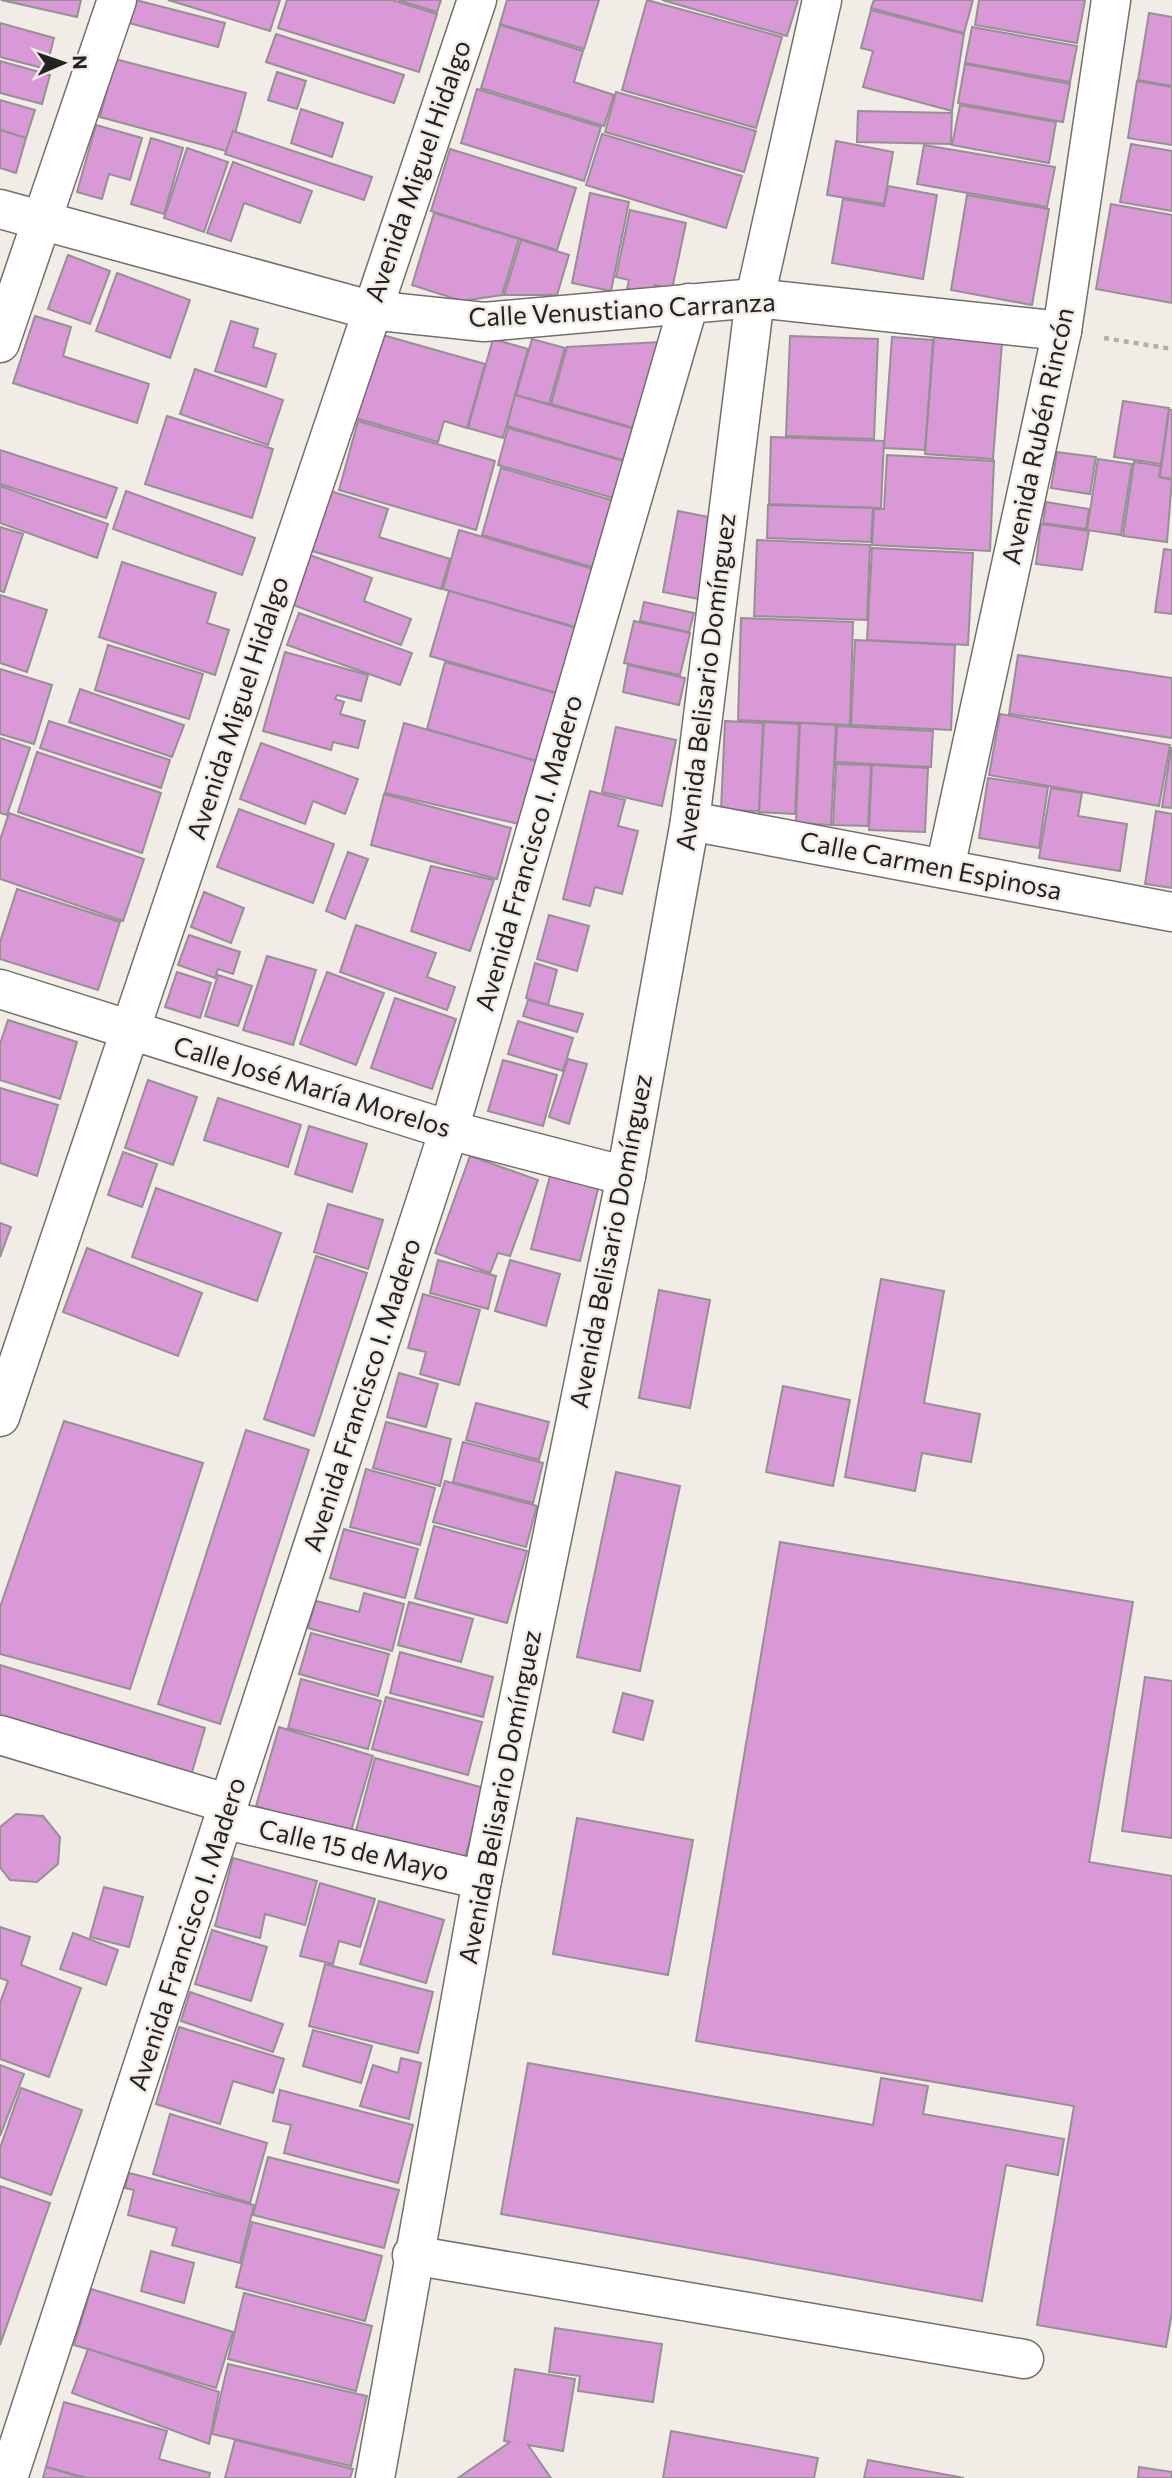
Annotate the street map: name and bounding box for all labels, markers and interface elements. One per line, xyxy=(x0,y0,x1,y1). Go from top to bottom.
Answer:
north arrow xyxy=(28,28,98,98)
street label: Avenida Miguel Hidalgo xyxy=(357,35,476,306)
text: N xyxy=(69,55,92,70)
street label: Calle Venustiano Carranza xyxy=(468,285,776,332)
street label: Avenida Rubén Rincón xyxy=(994,304,1079,567)
street label: Avenida Belisario Domínguez xyxy=(668,511,741,852)
street label: Avenida Miguel Hidalgo xyxy=(179,572,294,843)
street label: Avenida Francisco I. Madero xyxy=(468,691,588,1014)
street label: Calle Carmen Espinosa xyxy=(798,824,1065,905)
street label: Calle José María Morelos xyxy=(170,1029,455,1143)
street label: Avenida Belisario Domínguez xyxy=(562,1071,657,1410)
street label: Avenida Francisco I. Madero xyxy=(295,1234,426,1555)
street label: Avenida Belisario Domínguez xyxy=(451,1627,546,1966)
street label: Avenida Francisco I. Madero xyxy=(120,1773,251,2094)
street label: Calle 15 de Mayo xyxy=(256,1812,453,1886)

